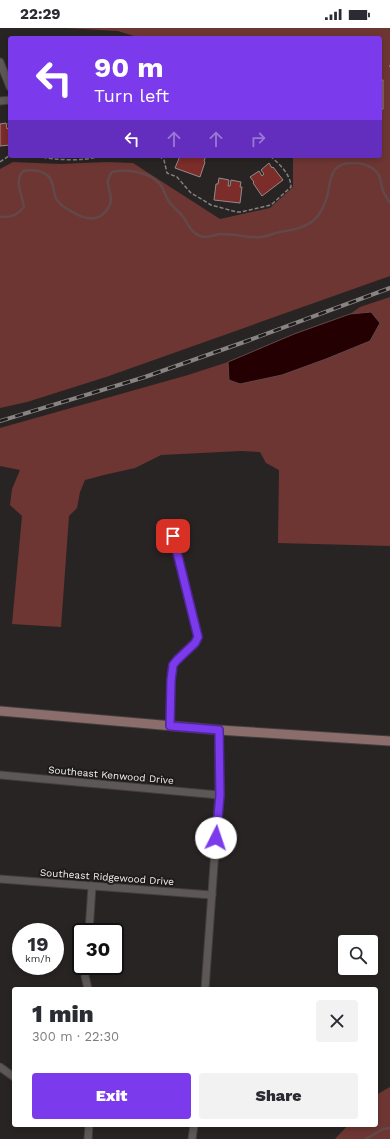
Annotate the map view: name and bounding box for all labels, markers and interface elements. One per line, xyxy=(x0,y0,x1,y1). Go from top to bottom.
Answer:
text: 22:29 xyxy=(20,5,61,23)
text: 90 m xyxy=(94,51,164,84)
icon: left xyxy=(28,52,80,104)
text: Turn left xyxy=(94,85,169,106)
icon: left xyxy=(121,128,143,150)
icon: ahead xyxy=(163,128,185,150)
icon: ahead xyxy=(205,128,227,150)
icon: right xyxy=(247,128,269,150)
pin xyxy=(156,519,190,553)
icon: arrive xyxy=(162,525,184,547)
street label: Southeast Kenwood Drive xyxy=(48,764,174,786)
position arrow xyxy=(195,817,237,859)
street label: Southeast Ridgewood Drive xyxy=(40,867,175,887)
speed limit sign: 30 xyxy=(72,923,124,975)
text: 19 xyxy=(28,932,48,956)
map controls xyxy=(338,935,378,975)
button: search xyxy=(338,935,378,975)
text: km/h xyxy=(25,953,51,964)
text: 1 min xyxy=(32,1000,94,1028)
button: close xyxy=(316,1000,358,1042)
text: 300 m · 22:30 xyxy=(32,1029,119,1044)
button: Exit xyxy=(32,1073,191,1119)
button: Share xyxy=(199,1073,358,1119)

